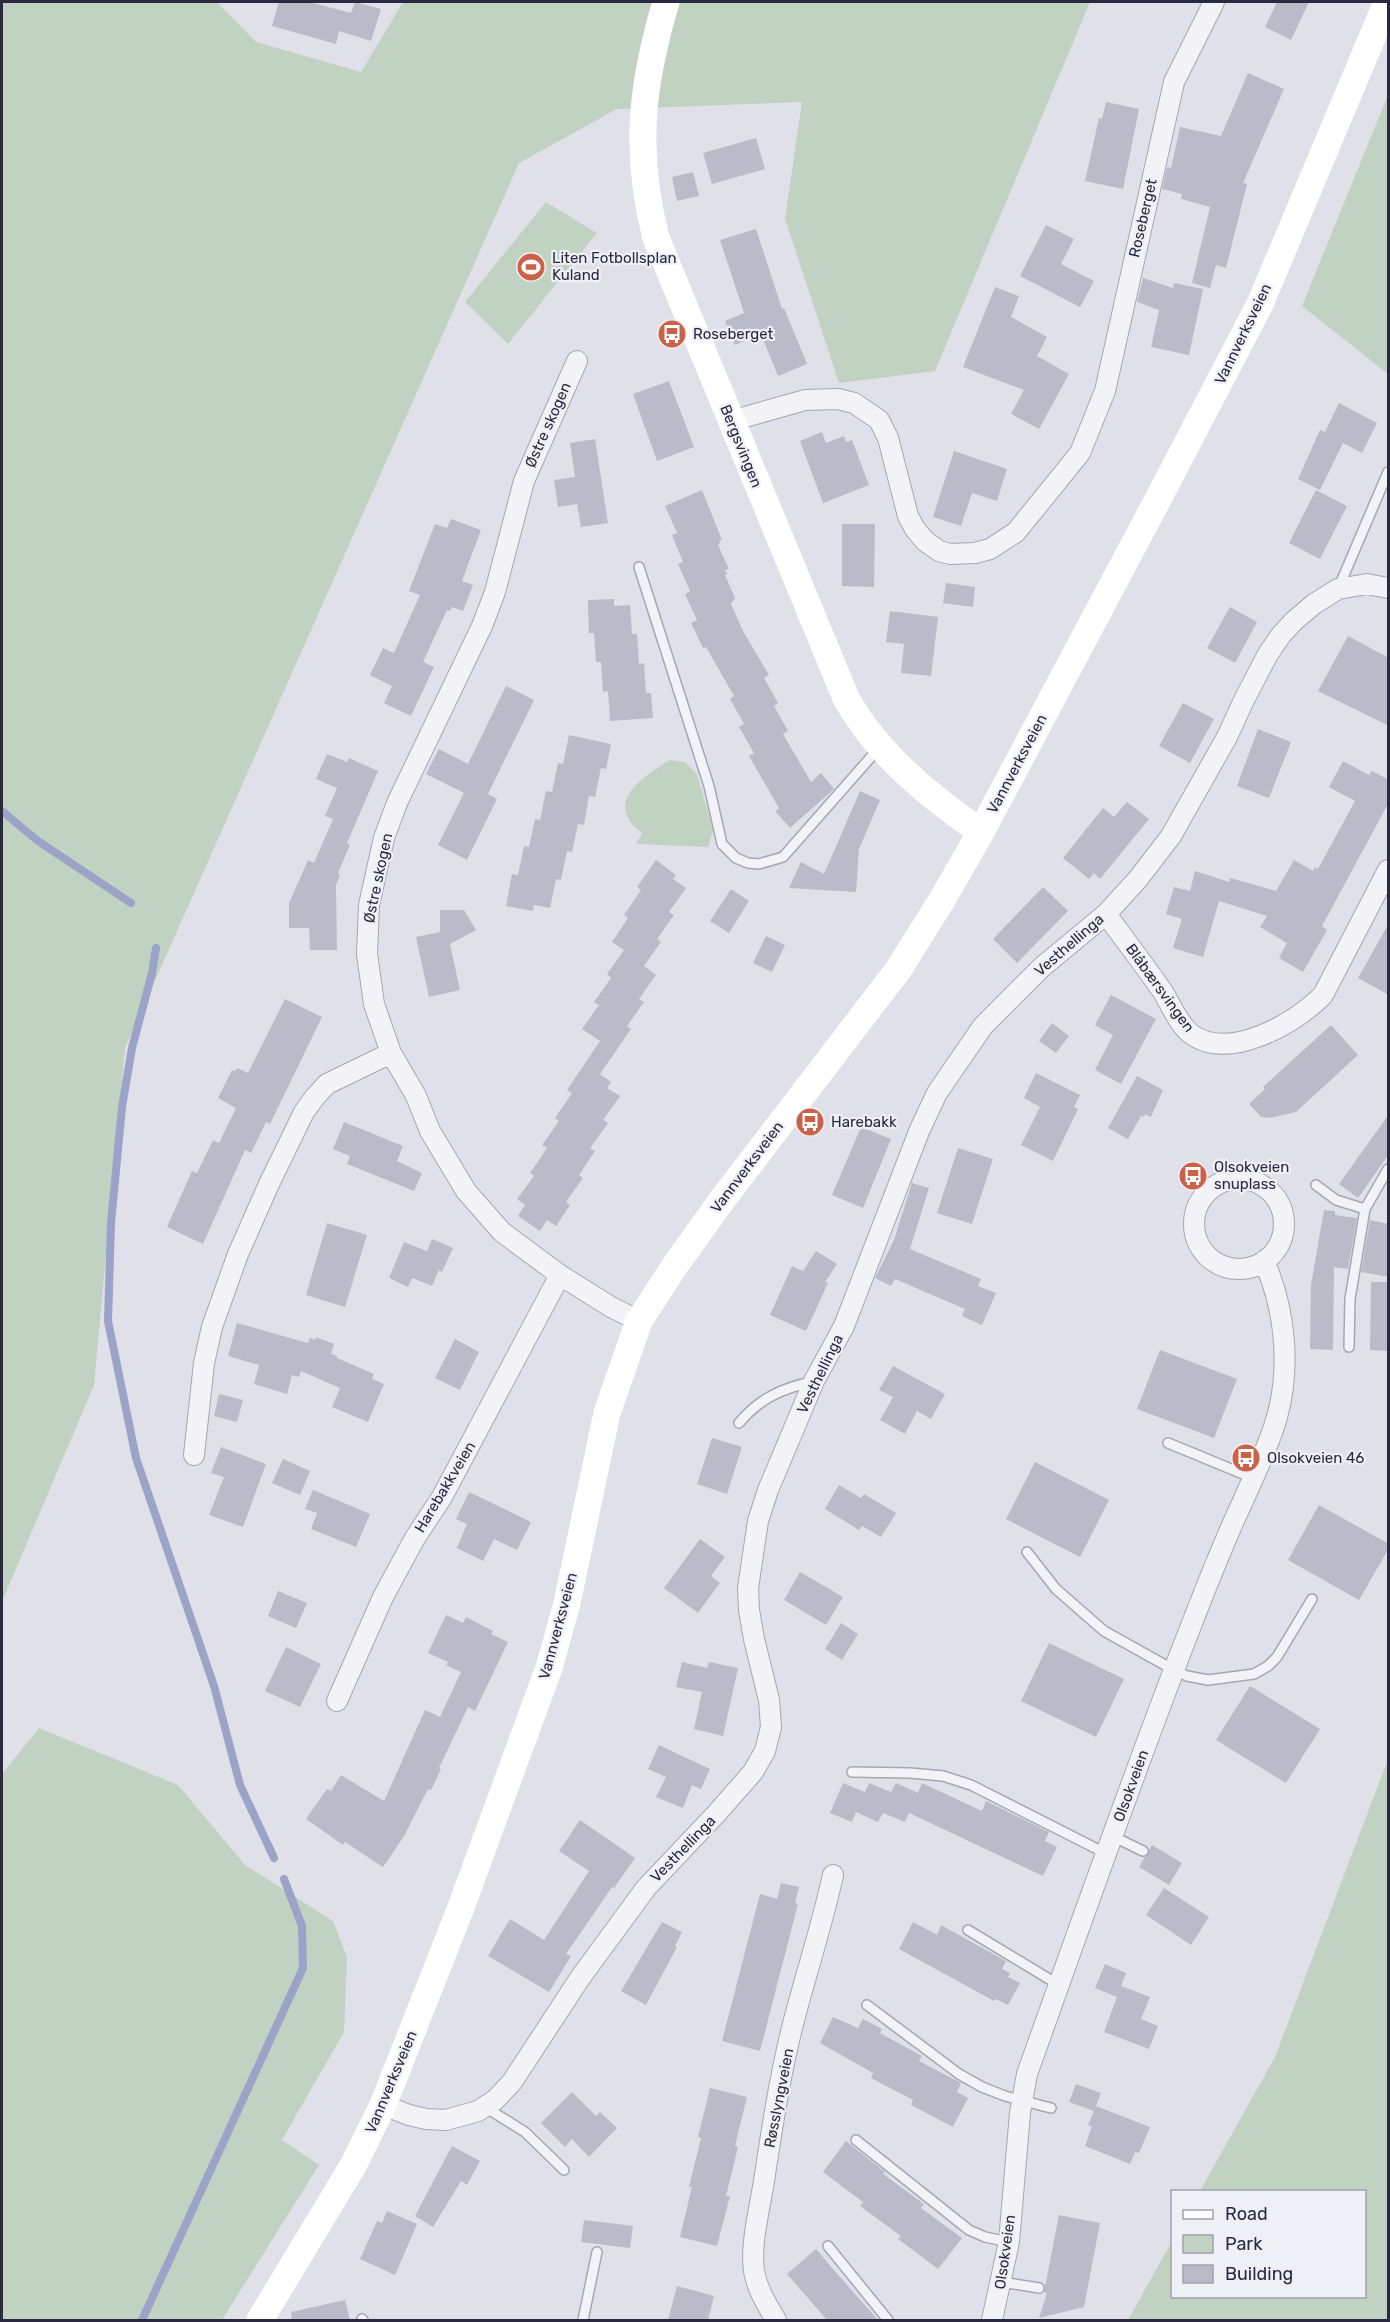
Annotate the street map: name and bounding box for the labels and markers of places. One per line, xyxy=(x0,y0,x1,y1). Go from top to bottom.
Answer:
place label: Liten Fotbollsplan Kuland xyxy=(552,249,677,284)
sports icon: Liten Fotbollsplan Kuland xyxy=(515,251,547,283)
bus stop icon: Roseberget xyxy=(656,318,688,350)
place label: Roseberget xyxy=(693,325,774,343)
bus stop icon: Harebakk xyxy=(794,1106,826,1138)
place label: Harebakk xyxy=(831,1113,897,1131)
place label: Olsokveien snuplass xyxy=(1214,1158,1289,1193)
bus stop icon: Olsokveien snuplass xyxy=(1177,1160,1209,1192)
bus stop icon: Olsokveien 46 xyxy=(1230,1442,1262,1474)
place label: Olsokveien 46 xyxy=(1267,1449,1364,1467)

